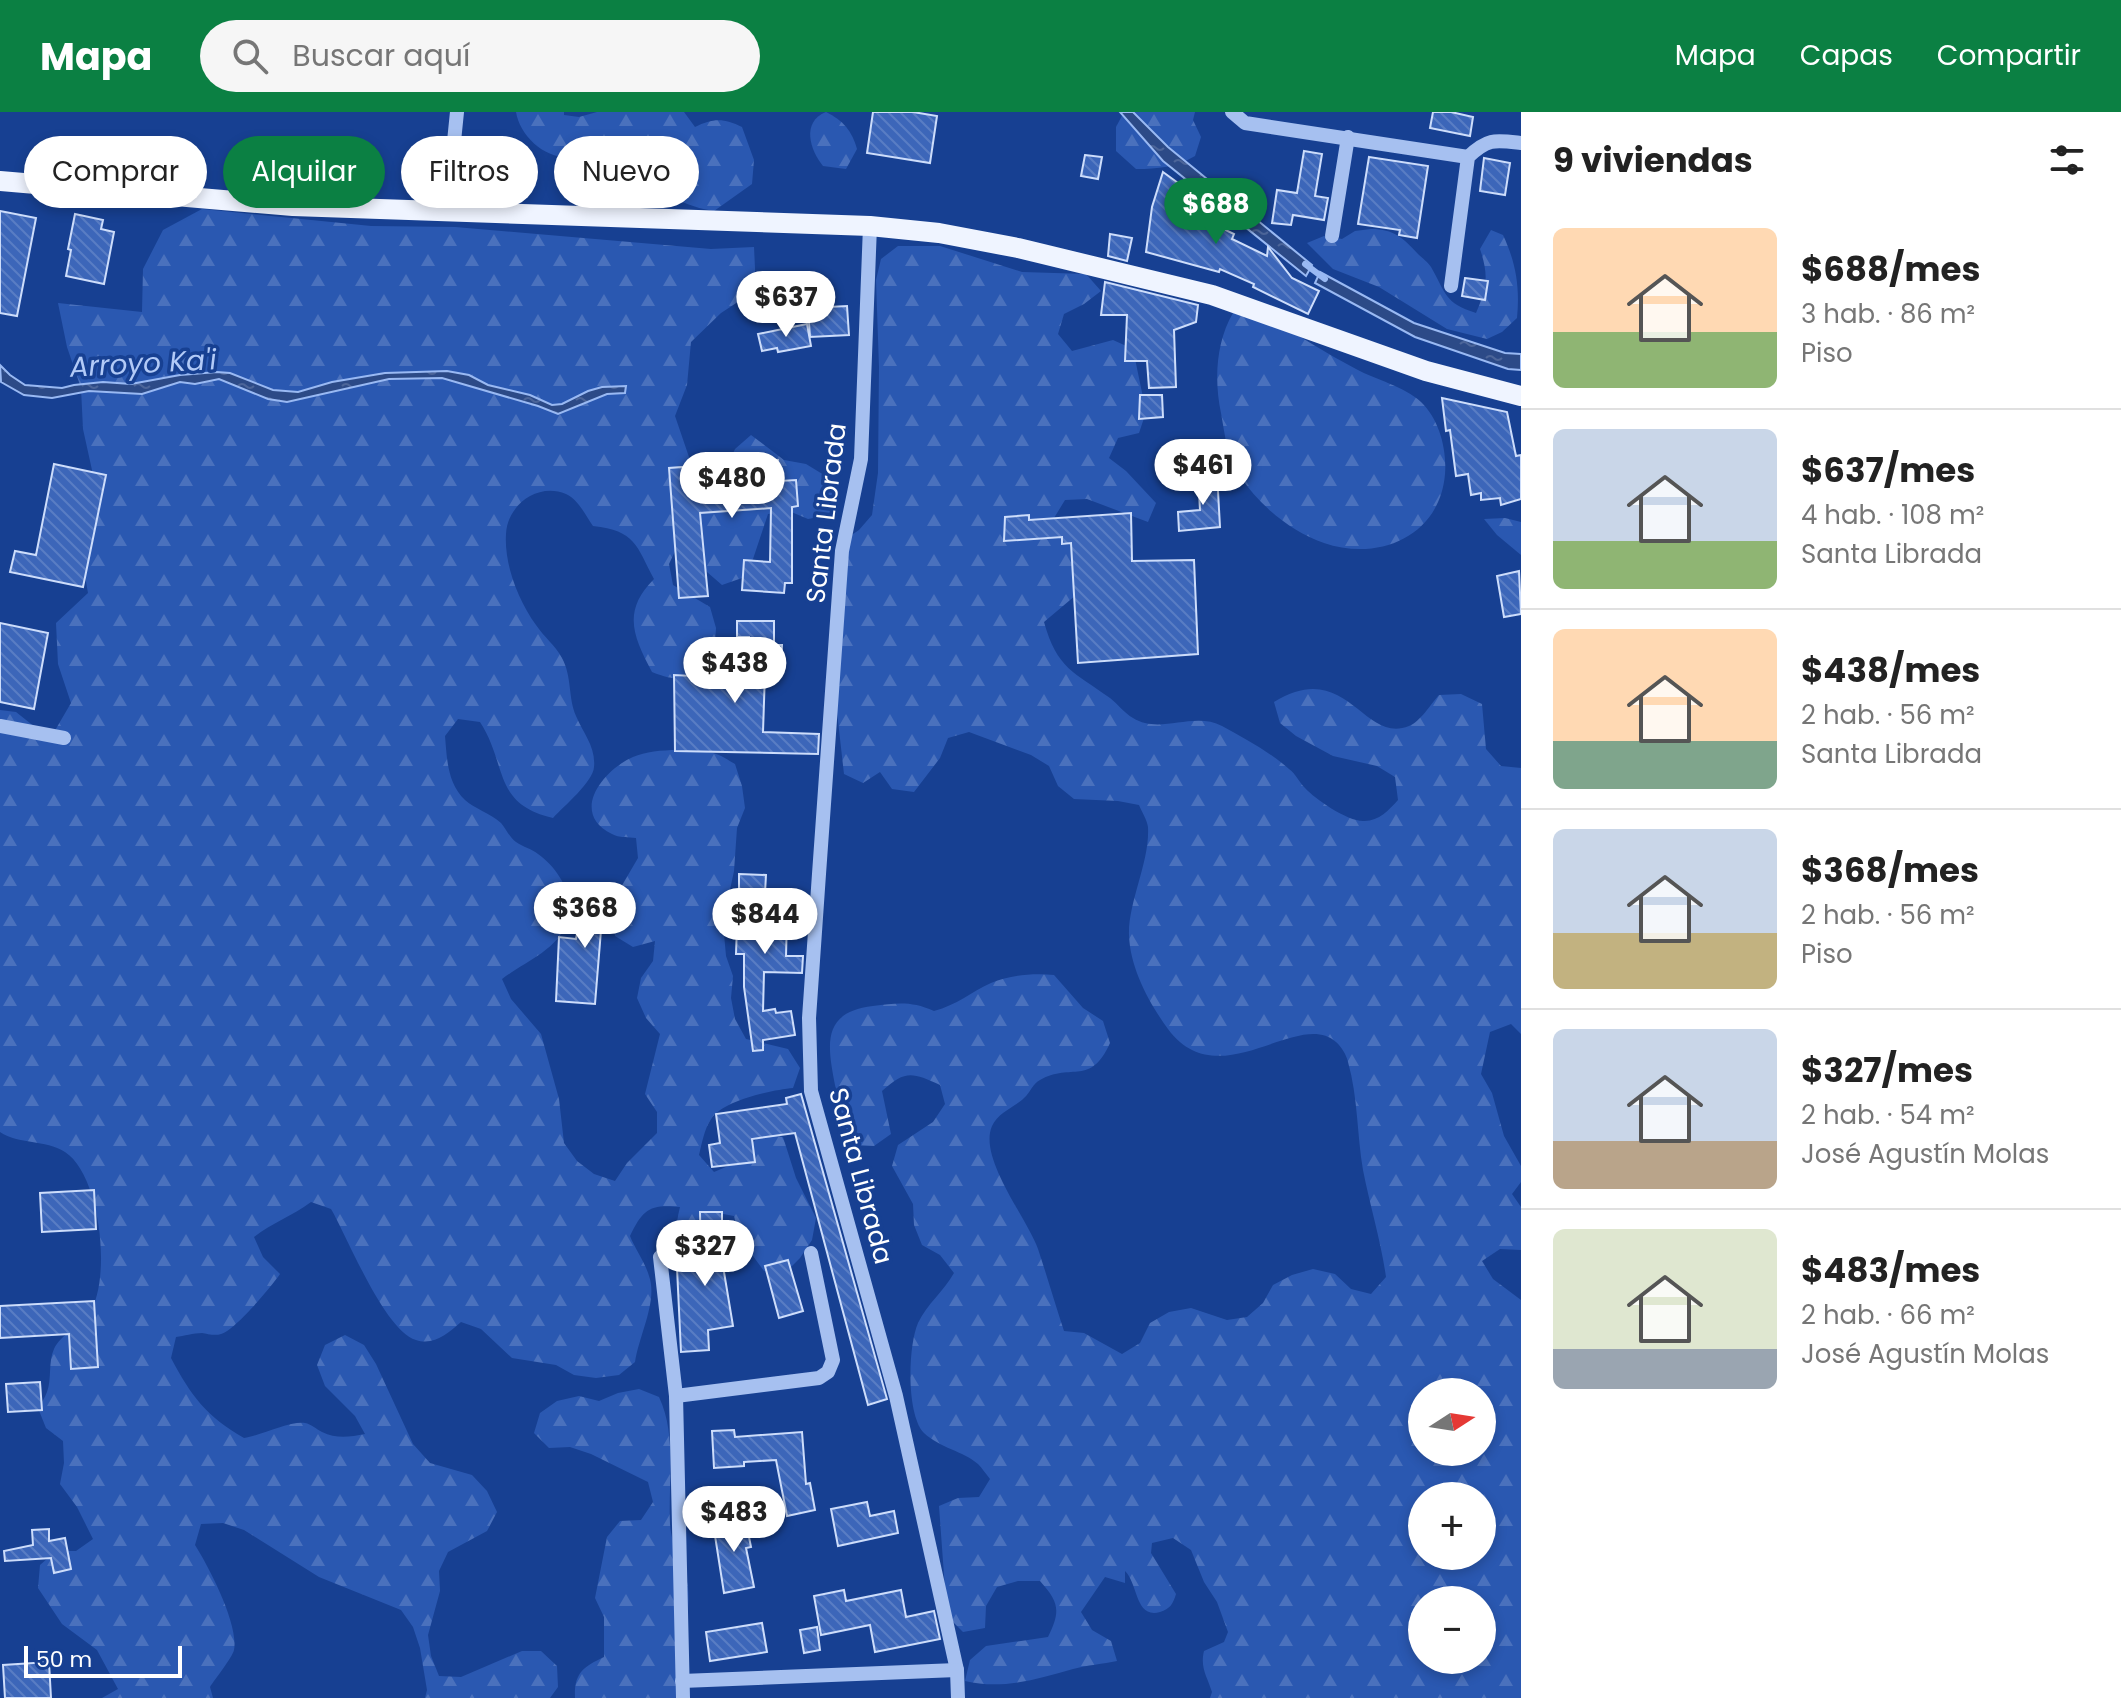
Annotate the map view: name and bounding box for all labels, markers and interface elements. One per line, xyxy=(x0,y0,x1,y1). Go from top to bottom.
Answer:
search box xyxy=(200,20,760,92)
text: Mapa xyxy=(40,30,152,83)
icon: search xyxy=(228,34,272,78)
text: Buscar aquí xyxy=(292,34,470,77)
text: Mapa xyxy=(1675,36,1756,75)
text: Capas xyxy=(1800,36,1893,75)
text: Compartir xyxy=(1937,36,2081,75)
chip: Comprar xyxy=(24,136,207,208)
chip: Alquilar xyxy=(223,136,385,208)
chip: Filtros xyxy=(401,136,538,208)
chip: Nuevo xyxy=(554,136,699,208)
text: 9 viviendas xyxy=(1553,136,1753,184)
icon: filters xyxy=(2045,138,2089,182)
pin: $688 xyxy=(1169,178,1263,246)
text: $688 xyxy=(1182,186,1250,222)
text: $688/mes xyxy=(1801,245,1980,293)
icon: home xyxy=(1617,260,1713,356)
pin: $637 xyxy=(739,271,833,339)
text: $637 xyxy=(754,279,818,315)
text: 3 hab. · 86 m² xyxy=(1801,296,1975,332)
text: Piso xyxy=(1801,335,1853,371)
water label: Arroyo Ka'i xyxy=(68,340,218,387)
street label: Santa Librada xyxy=(797,421,855,605)
pin: $461 xyxy=(1156,439,1250,507)
text: $637/mes xyxy=(1801,446,1975,494)
text: $461 xyxy=(1172,447,1234,483)
pin: $480 xyxy=(685,452,779,520)
text: $480 xyxy=(698,460,766,496)
icon: home xyxy=(1617,461,1713,557)
text: 4 hab. · 108 m² xyxy=(1801,497,1984,533)
text: Santa Librada xyxy=(1801,536,1982,572)
pin: $438 xyxy=(688,637,782,705)
text: $438 xyxy=(701,645,769,681)
text: $438/mes xyxy=(1801,646,1980,694)
icon: home xyxy=(1617,661,1713,757)
text: 2 hab. · 56 m² xyxy=(1801,697,1975,733)
text: Santa Librada xyxy=(1801,736,1982,772)
text: $368/mes xyxy=(1801,846,1979,894)
icon: home xyxy=(1617,861,1713,957)
pin: $368 xyxy=(538,882,632,950)
pin: $844 xyxy=(718,888,812,956)
text: $368 xyxy=(552,890,618,926)
text: $844 xyxy=(730,896,800,932)
text: 2 hab. · 56 m² xyxy=(1801,897,1975,933)
text: Piso xyxy=(1801,936,1853,972)
text: $327/mes xyxy=(1801,1046,1973,1094)
icon: home xyxy=(1617,1061,1713,1157)
street label: Santa Librada xyxy=(820,1084,902,1268)
text: 2 hab. · 54 m² xyxy=(1801,1097,1975,1133)
text: José Agustín Molas xyxy=(1801,1136,2049,1172)
pin: $327 xyxy=(658,1220,752,1288)
text: $327 xyxy=(674,1228,736,1264)
text: $483/mes xyxy=(1801,1246,1980,1294)
icon: home xyxy=(1617,1261,1713,1357)
text: 2 hab. · 66 m² xyxy=(1801,1297,1975,1333)
text: José Agustín Molas xyxy=(1801,1336,2049,1372)
north arrow xyxy=(1408,1378,1496,1466)
map controls xyxy=(1408,1378,1496,1674)
button: + xyxy=(1408,1482,1496,1570)
pin: $483 xyxy=(687,1486,781,1554)
text: $483 xyxy=(700,1494,768,1530)
button: − xyxy=(1408,1586,1496,1674)
scale bar xyxy=(24,1642,182,1678)
text: 50 m xyxy=(36,1644,92,1675)

